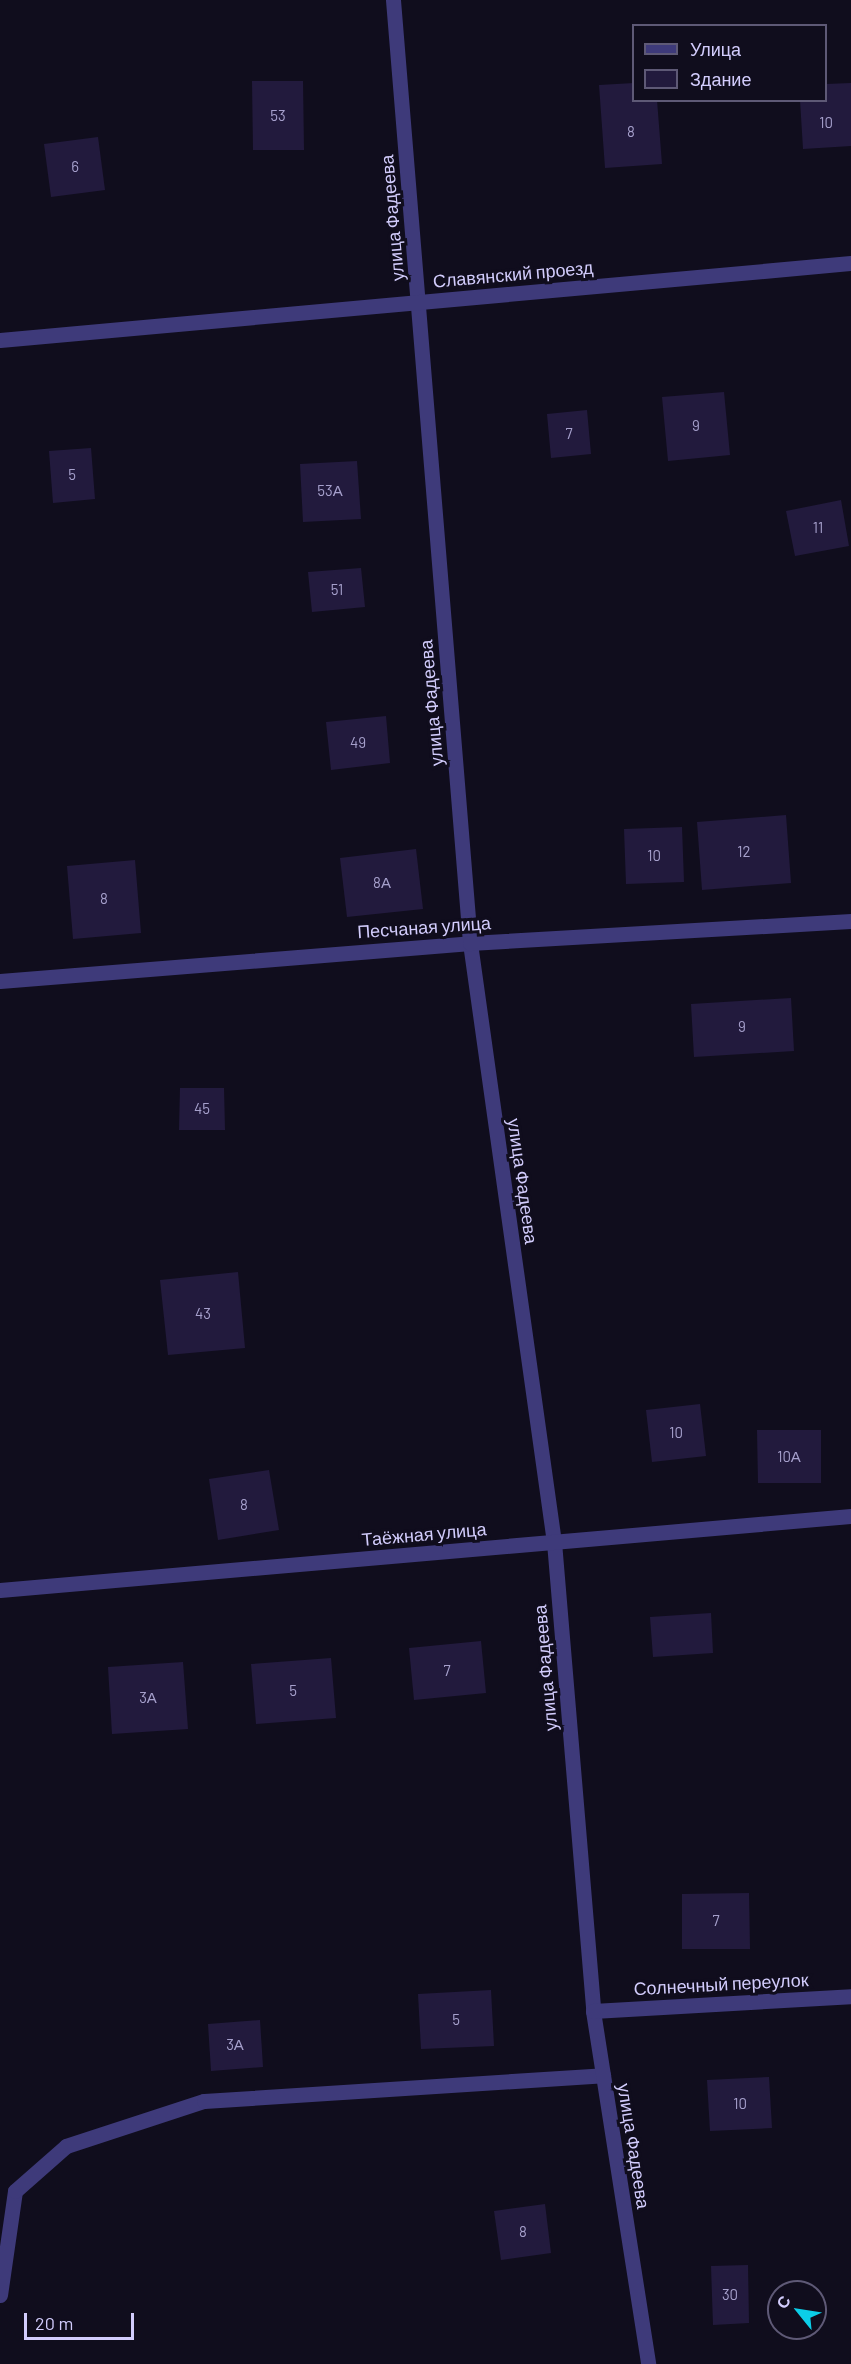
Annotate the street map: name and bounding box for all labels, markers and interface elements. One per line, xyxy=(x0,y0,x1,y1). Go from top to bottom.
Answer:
legend xyxy=(632,24,827,102)
text: Улица xyxy=(690,38,741,60)
text: Здание xyxy=(690,68,751,90)
house number: 53 xyxy=(270,107,286,125)
house number: 10 xyxy=(819,114,833,132)
house number: 8 xyxy=(627,123,635,141)
street label: улица Фадеева xyxy=(376,154,408,282)
house number: 6 xyxy=(71,158,79,176)
street label: Славянский проезд xyxy=(432,256,594,292)
house number: 9 xyxy=(692,417,700,435)
house number: 7 xyxy=(565,425,573,443)
house number: 5 xyxy=(68,466,76,484)
house number: 53А xyxy=(317,482,343,500)
house number: 11 xyxy=(813,519,823,537)
house number: 51 xyxy=(331,581,343,599)
street label: улица Фадеева xyxy=(415,639,447,767)
house number: 49 xyxy=(350,734,366,752)
house number: 12 xyxy=(737,843,751,861)
house number: 10 xyxy=(647,847,661,865)
house number: 8А xyxy=(373,874,391,892)
house number: 8 xyxy=(100,890,108,908)
street label: Песчаная улица xyxy=(356,912,492,942)
house number: 9 xyxy=(738,1018,746,1036)
house number: 45 xyxy=(194,1100,210,1118)
street label: улица Фадеева xyxy=(503,1117,543,1245)
house number: 43 xyxy=(195,1305,211,1323)
house number: 10 xyxy=(669,1424,683,1442)
house number: 10А xyxy=(777,1448,801,1466)
house number: 8 xyxy=(240,1496,248,1514)
street label: Таёжная улица xyxy=(361,1518,487,1550)
street label: улица Фадеева xyxy=(529,1604,561,1732)
house number: 7 xyxy=(443,1662,451,1680)
house number: 5 xyxy=(289,1682,297,1700)
house number: 3А xyxy=(139,1689,157,1707)
house number: 7 xyxy=(712,1912,720,1930)
street label: Солнечный переулок xyxy=(633,1969,809,1999)
house number: 5 xyxy=(452,2011,460,2029)
house number: 3А xyxy=(226,2036,244,2054)
street label: улица Фадеева xyxy=(613,2082,655,2210)
house number: 10 xyxy=(733,2095,747,2113)
house number: 8 xyxy=(519,2223,527,2241)
north arrow xyxy=(767,2280,827,2340)
house number: 30 xyxy=(722,2286,738,2304)
text: С xyxy=(772,2292,794,2312)
scale bar xyxy=(27,2301,136,2339)
text: 20 m xyxy=(35,2312,73,2334)

